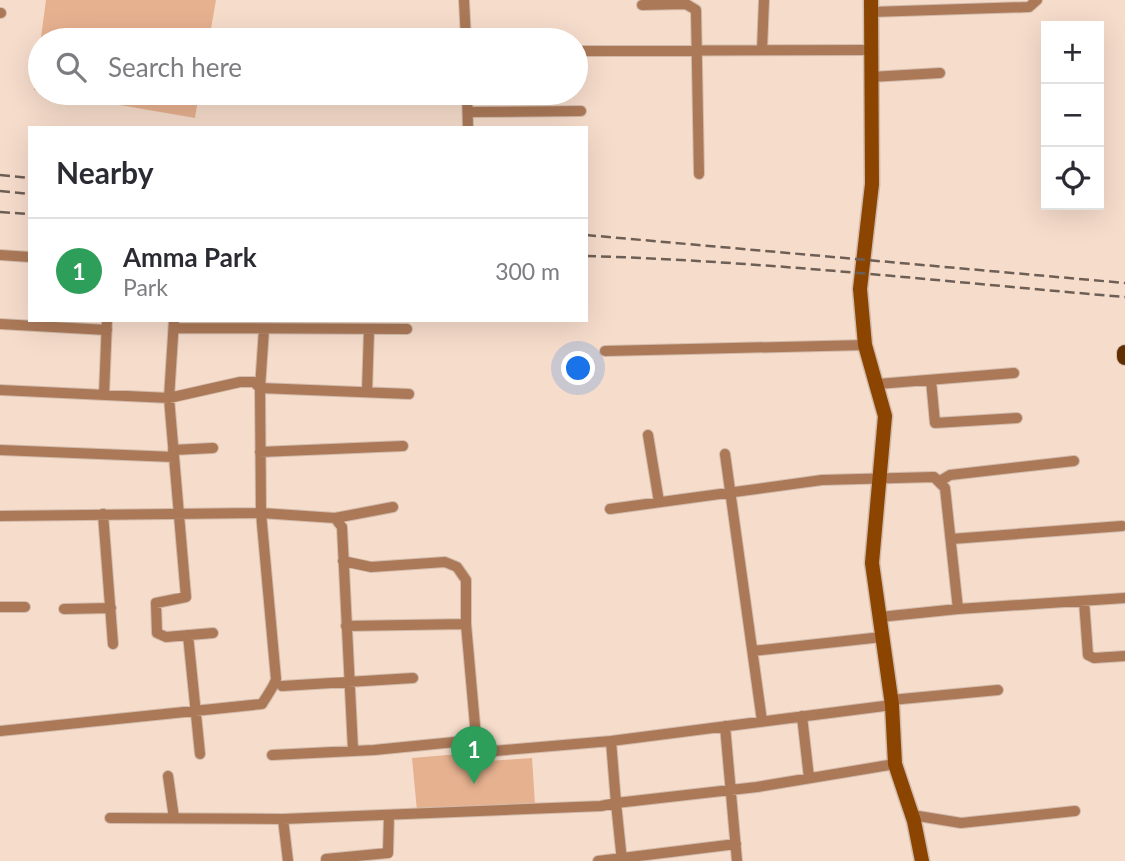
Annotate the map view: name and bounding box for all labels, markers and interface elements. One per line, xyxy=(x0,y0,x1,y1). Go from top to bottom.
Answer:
map controls xyxy=(1041,21,1104,210)
button: + xyxy=(1041,21,1104,84)
search box xyxy=(28,28,588,105)
icon: search xyxy=(52,48,90,86)
text: Search here xyxy=(108,51,242,83)
button: − xyxy=(1041,84,1104,147)
button: locate xyxy=(1041,147,1104,210)
text: Nearby xyxy=(56,154,154,190)
text: Amma Park xyxy=(123,241,257,273)
text: 1 xyxy=(72,257,86,285)
text: 300 m xyxy=(495,257,560,285)
text: Park xyxy=(123,273,168,301)
your location xyxy=(561,351,595,385)
pin: 1 xyxy=(451,726,497,784)

